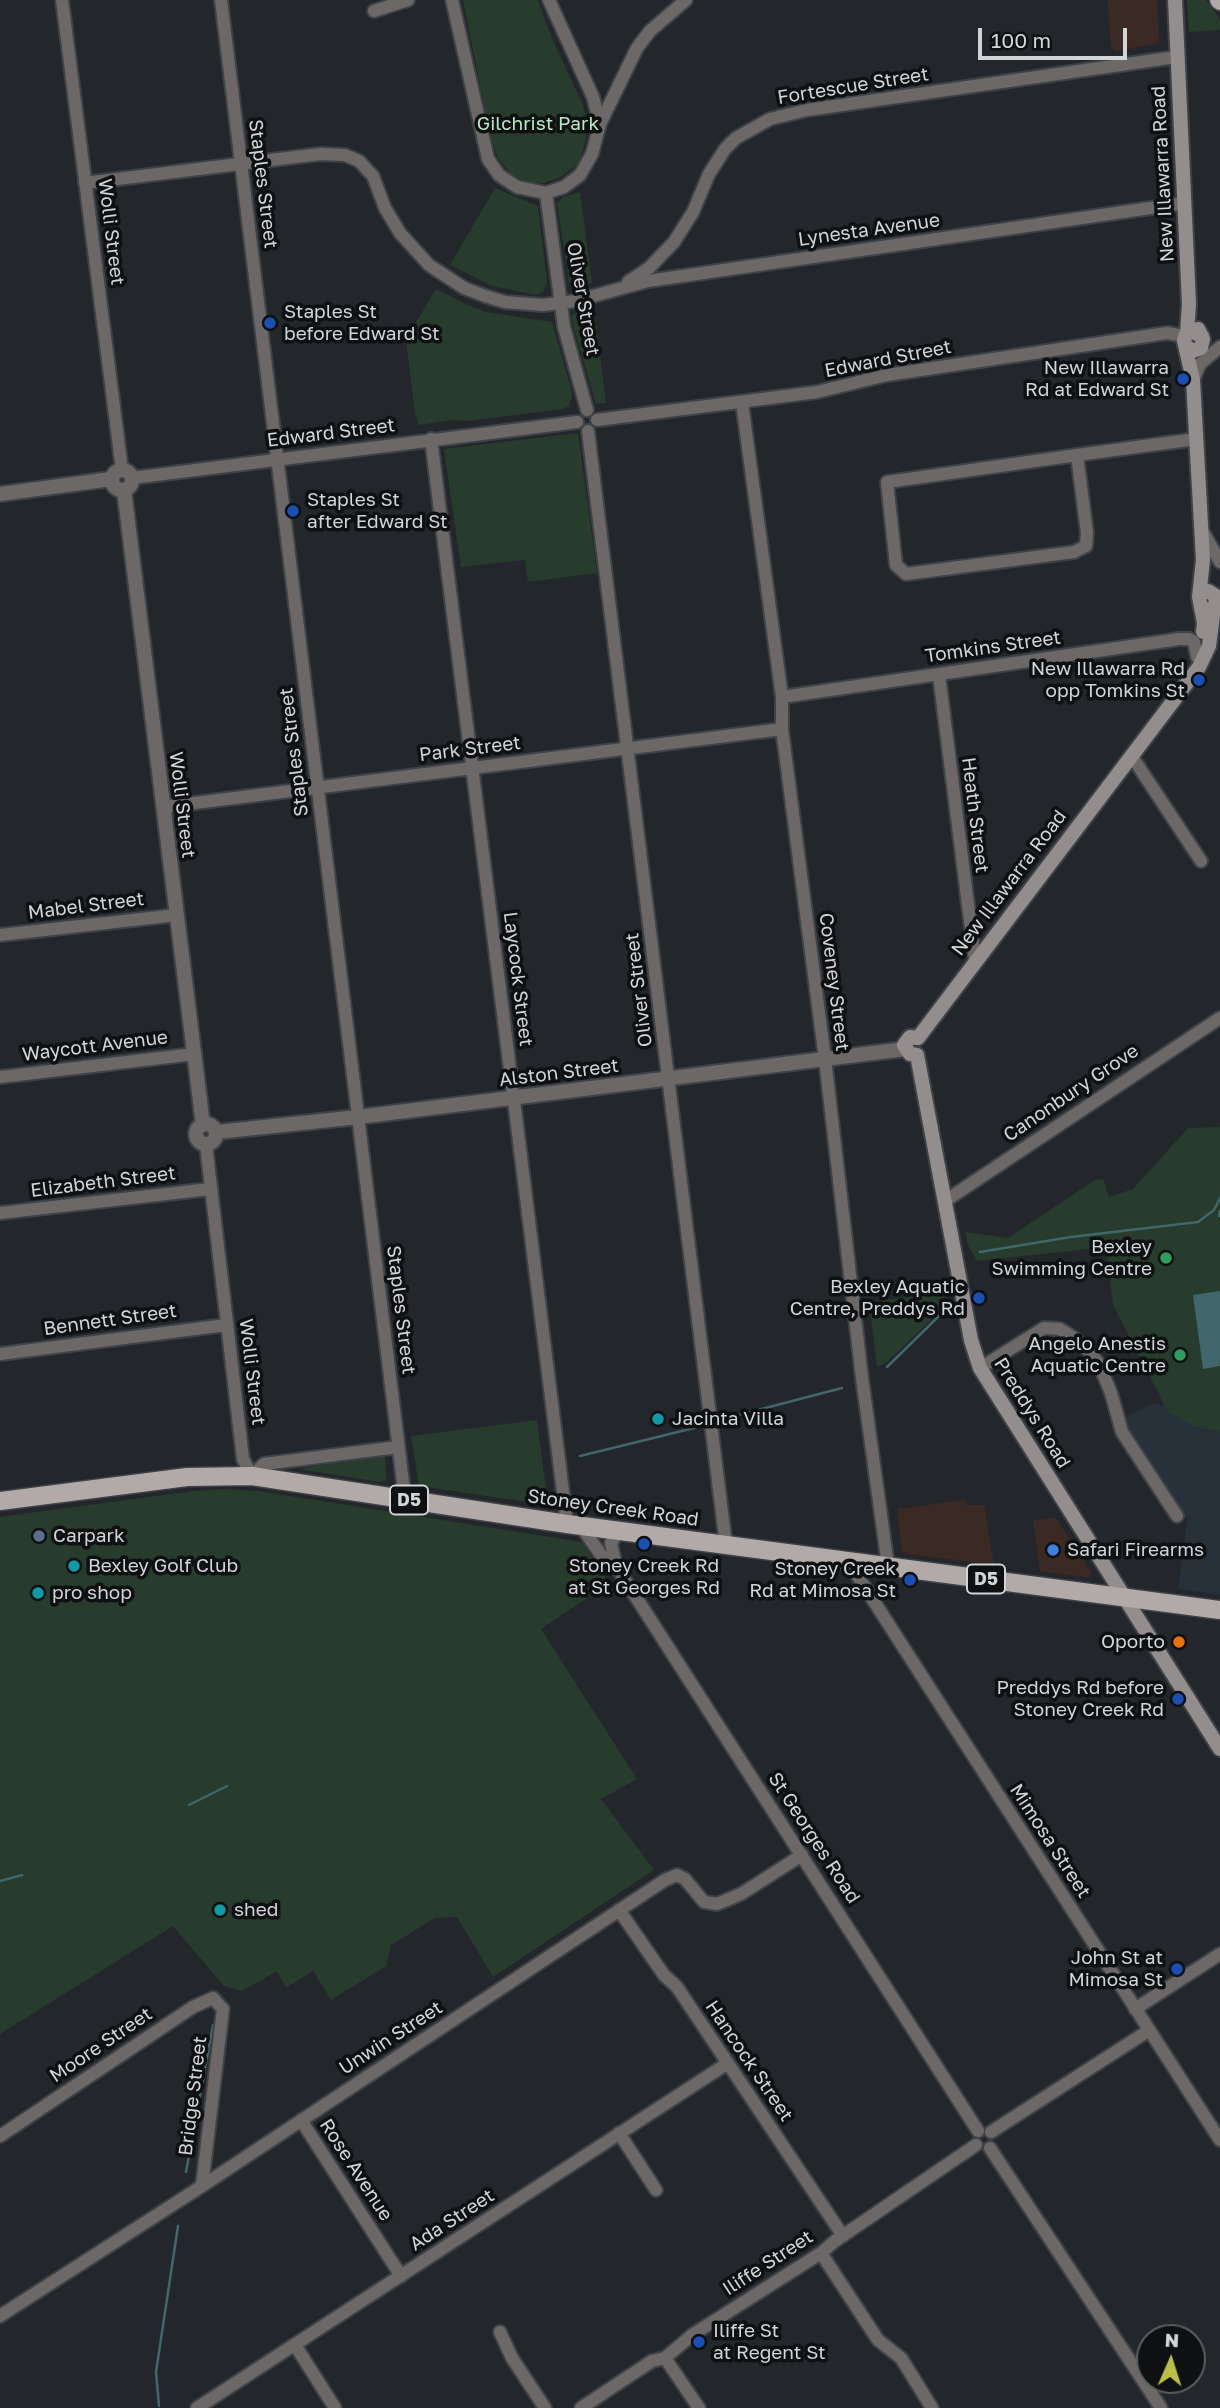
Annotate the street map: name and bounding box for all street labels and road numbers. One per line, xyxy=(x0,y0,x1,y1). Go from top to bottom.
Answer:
street label: Fortescue Street xyxy=(776,63,930,109)
street label: New Illawarra Road xyxy=(1147,85,1179,263)
street label: Staples Street xyxy=(244,118,282,250)
street label: Wolli Street xyxy=(93,177,129,287)
street label: Lynesta Avenue xyxy=(797,209,941,251)
street label: Oliver Street xyxy=(562,240,604,358)
street label: Edward Street xyxy=(823,336,953,382)
street label: Edward Street xyxy=(266,414,396,452)
street label: Tomkins Street xyxy=(924,626,1062,668)
street label: Staples Street xyxy=(275,686,313,818)
street label: Park Street xyxy=(418,731,522,767)
street label: Wolli Street xyxy=(164,750,200,860)
street label: Heath Street xyxy=(957,756,993,874)
street label: New Illawarra Road xyxy=(947,806,1071,960)
street label: Mabel Street xyxy=(27,888,145,924)
street label: Laycock Street xyxy=(498,910,538,1048)
street label: Coveney Street xyxy=(814,912,854,1052)
street label: Oliver Street xyxy=(621,932,657,1048)
street label: Waycott Avenue xyxy=(21,1026,169,1066)
street label: Canonbury Grove xyxy=(999,1039,1143,1147)
street label: Alston Street xyxy=(498,1054,620,1092)
street label: Elizabeth Street xyxy=(29,1162,177,1202)
street label: Staples Street xyxy=(382,1244,420,1376)
street label: Bennett Street xyxy=(42,1299,178,1341)
street label: Wolli Street xyxy=(234,1317,270,1427)
street label: Preddys Road xyxy=(989,1354,1075,1472)
road number: D5 xyxy=(390,1485,428,1514)
street label: Stoney Creek Road xyxy=(526,1485,700,1531)
road number: D5 xyxy=(967,1564,1005,1594)
street label: St Georges Road xyxy=(763,1768,865,1908)
street label: Mimosa Street xyxy=(1005,1780,1095,1902)
street label: Unwin Street xyxy=(335,1996,447,2080)
street label: Hancock Street xyxy=(700,1996,798,2126)
street label: Moore Street xyxy=(46,2002,156,2088)
street label: Bridge Street xyxy=(174,2035,212,2157)
street label: Rose Avenue xyxy=(315,2115,397,2225)
street label: Ada Street xyxy=(406,2184,498,2256)
street label: Iliffe Street xyxy=(719,2225,817,2301)

